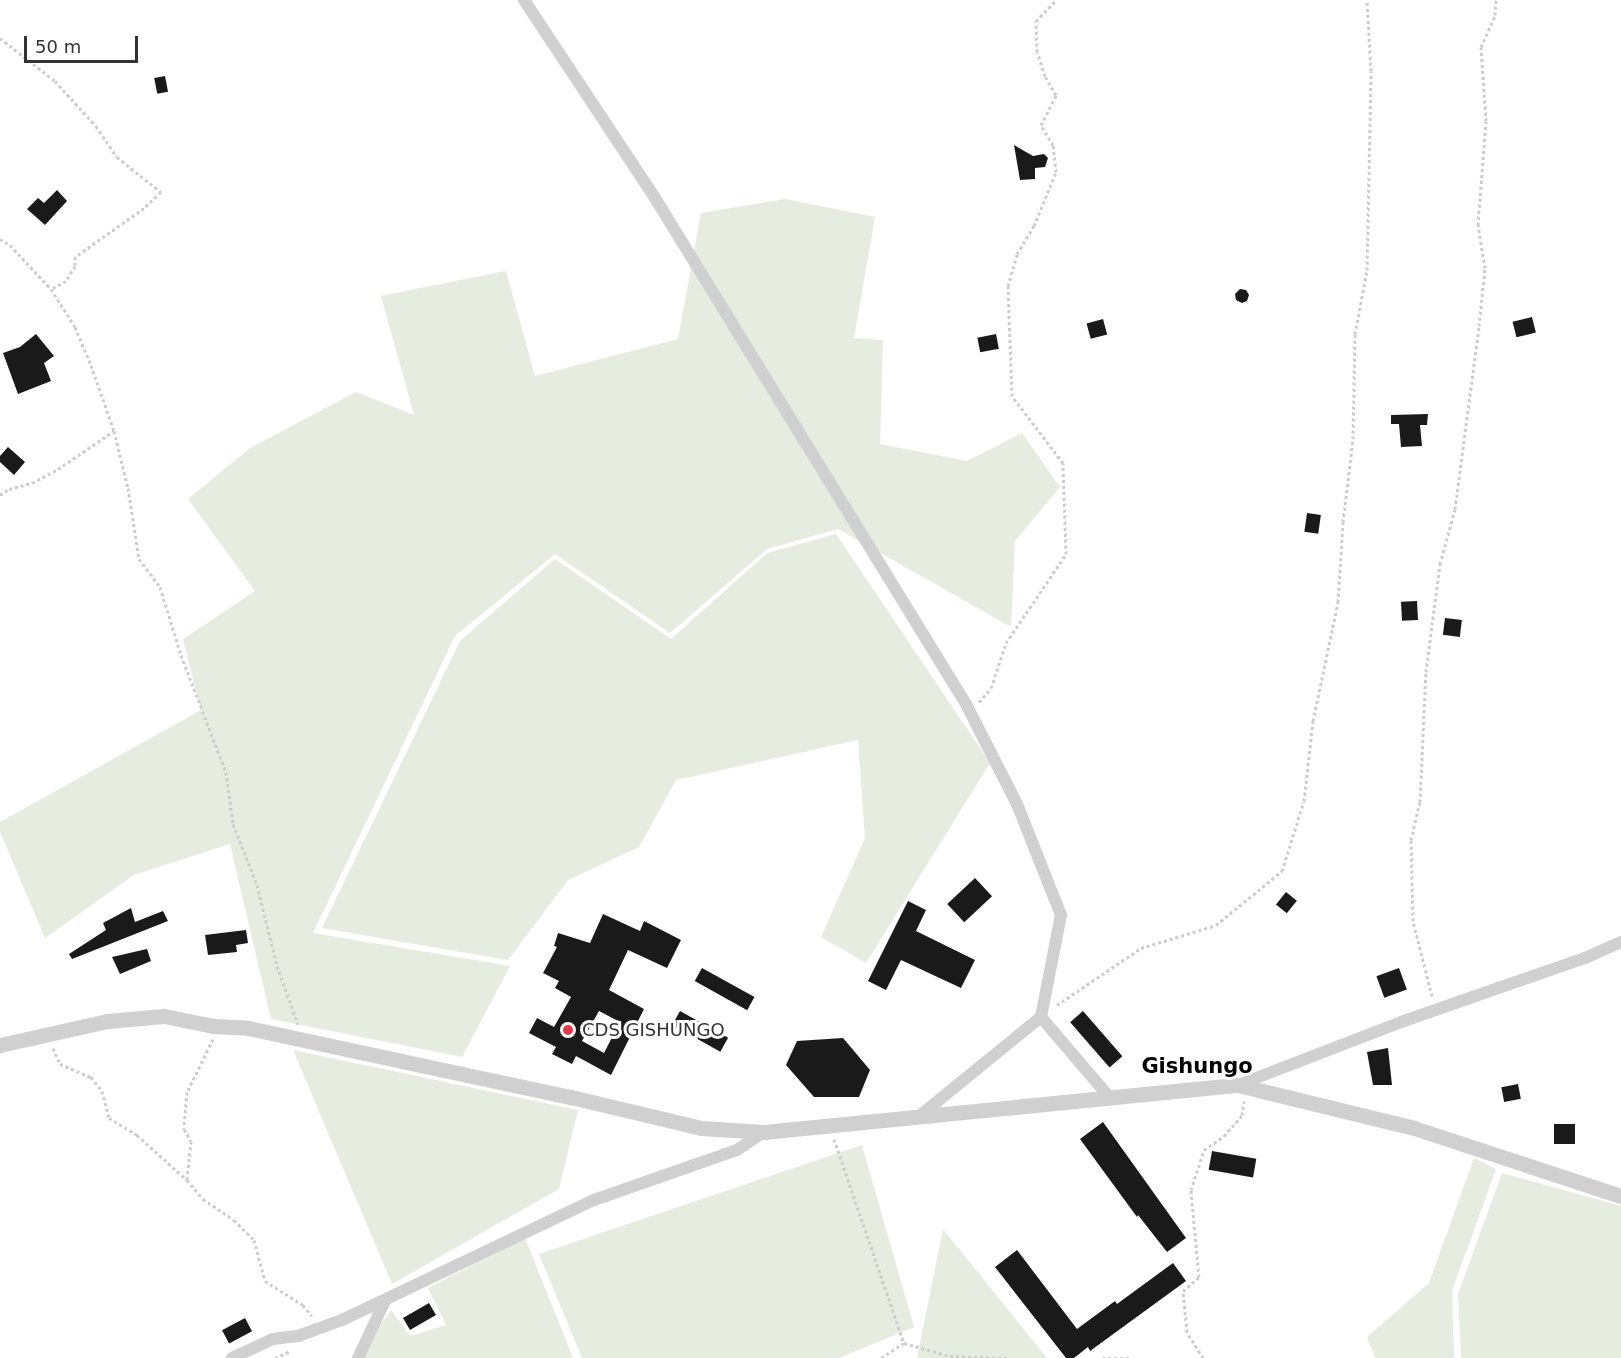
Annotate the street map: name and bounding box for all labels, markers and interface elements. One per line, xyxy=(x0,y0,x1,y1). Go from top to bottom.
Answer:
scale bar xyxy=(27,24,141,62)
text: 50 m xyxy=(35,36,81,57)
place label: CDS GISHUNGO xyxy=(582,1019,725,1041)
marker: CDS GISHUNGO xyxy=(559,1021,577,1039)
district label: Gishungo xyxy=(1141,1053,1253,1079)

